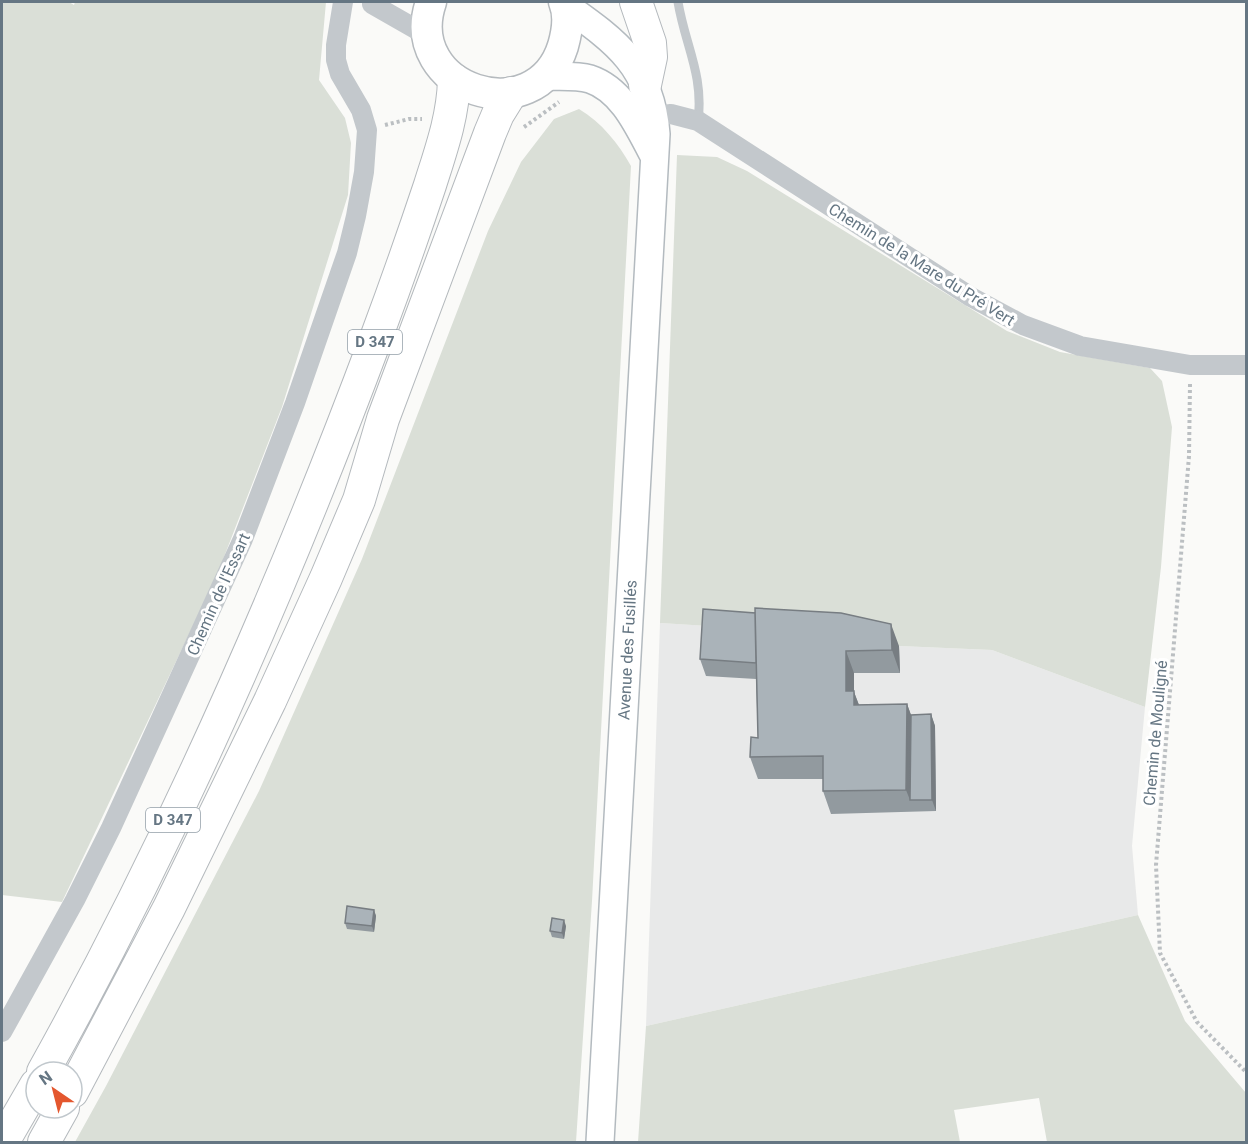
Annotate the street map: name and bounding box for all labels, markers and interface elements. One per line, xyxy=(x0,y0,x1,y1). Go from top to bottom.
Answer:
street label: Chemin de la Mare du Pré Vert xyxy=(825,199,1018,330)
road number: D 347 xyxy=(348,330,402,354)
street label: Chemin de l'Essart xyxy=(183,530,254,658)
street label: Avenue des Fusillés xyxy=(614,580,641,721)
street label: Chemin de Mouligné xyxy=(1140,660,1171,807)
road number: D 347 xyxy=(146,808,200,832)
north arrow xyxy=(24,1060,84,1120)
text: N xyxy=(36,1067,56,1089)

